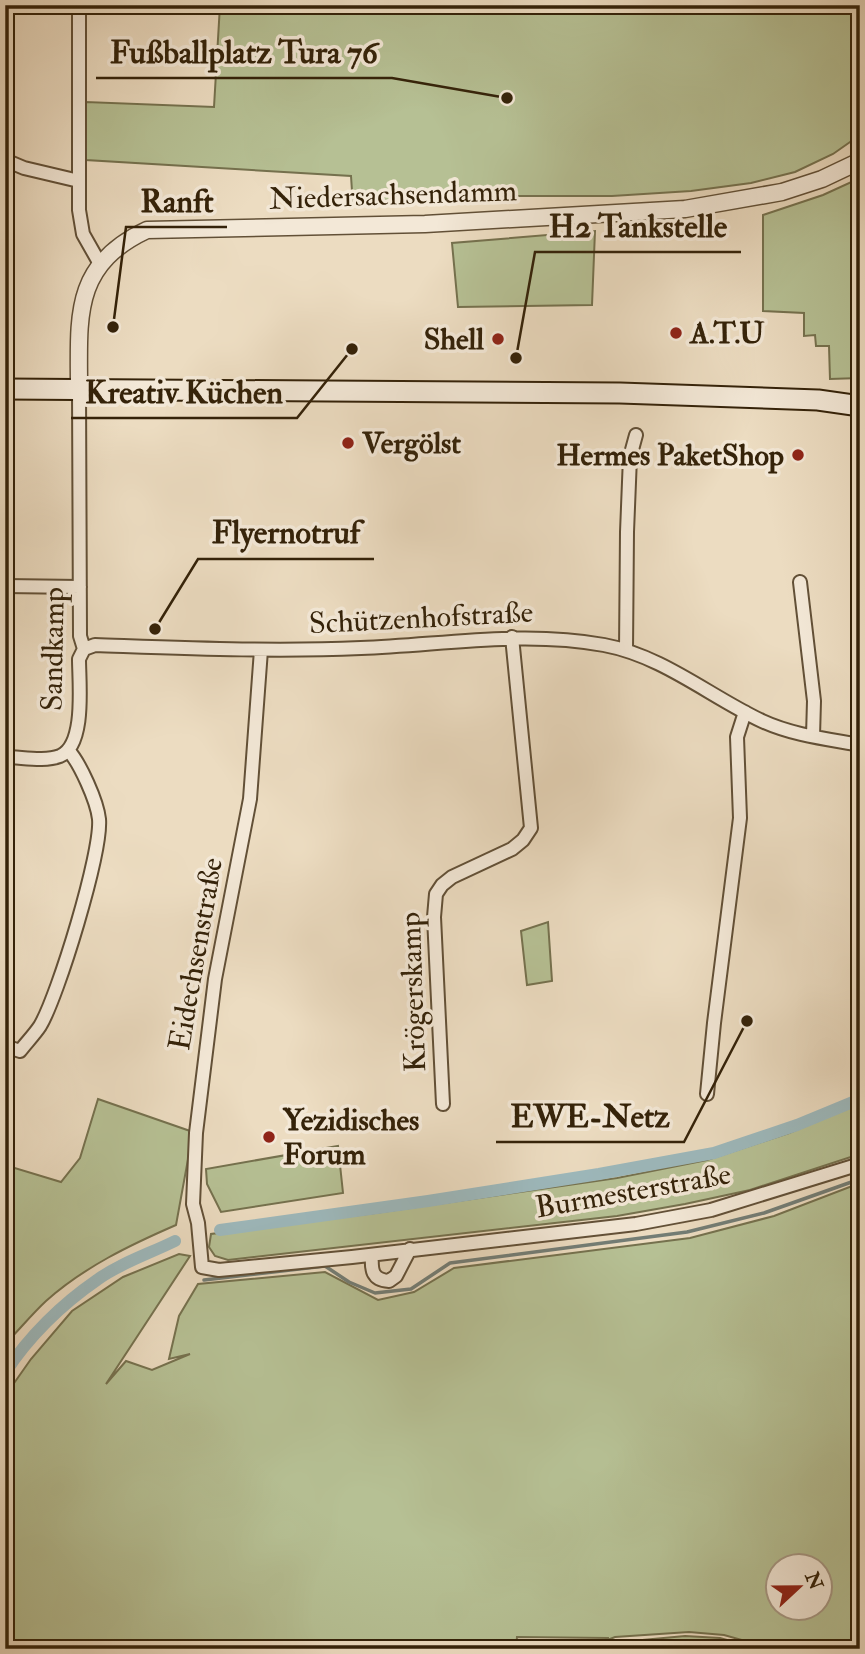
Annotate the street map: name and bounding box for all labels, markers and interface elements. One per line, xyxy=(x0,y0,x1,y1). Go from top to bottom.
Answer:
callout: Fußballplatz Tura 76 xyxy=(96,25,392,78)
text: Fußballplatz Tura 76 xyxy=(110,33,381,73)
street label: Niedersachsendamm xyxy=(269,172,517,218)
callout: Ranft xyxy=(126,174,227,227)
text: Ranft xyxy=(140,182,214,222)
callout: H2 Tankstelle xyxy=(535,199,741,252)
text: H2 Tankstelle xyxy=(549,207,728,247)
place label: A.T.U xyxy=(688,315,765,352)
place label: Shell xyxy=(424,321,484,358)
marker: A.T.U xyxy=(668,325,684,341)
marker: Shell xyxy=(490,331,506,347)
callout: Kreativ Küchen xyxy=(71,365,297,418)
text: Kreativ Küchen xyxy=(85,373,283,413)
place label: Vergölst xyxy=(361,425,461,462)
marker: Vergölst xyxy=(340,435,356,451)
place label: Hermes PaketShop xyxy=(556,437,784,474)
marker: Hermes PaketShop xyxy=(790,447,806,463)
callout: Flyernotruf xyxy=(198,506,374,559)
text: Flyernotruf xyxy=(212,513,366,553)
street label: Sandkamp xyxy=(33,587,73,711)
street label: Schützenhofstraße xyxy=(308,594,534,642)
street label: Eidechsenstraße xyxy=(161,855,231,1053)
street label: Krögerskamp xyxy=(392,911,434,1073)
callout: EWE-Netz xyxy=(496,1089,684,1142)
text: EWE-Netz xyxy=(510,1097,670,1137)
place label: Yezidisches Forum xyxy=(282,1102,419,1173)
marker: Yezidisches Forum xyxy=(261,1129,277,1145)
street label: Burmesterstraße xyxy=(532,1156,734,1226)
north arrow xyxy=(764,1552,834,1622)
text: N xyxy=(799,1568,829,1594)

